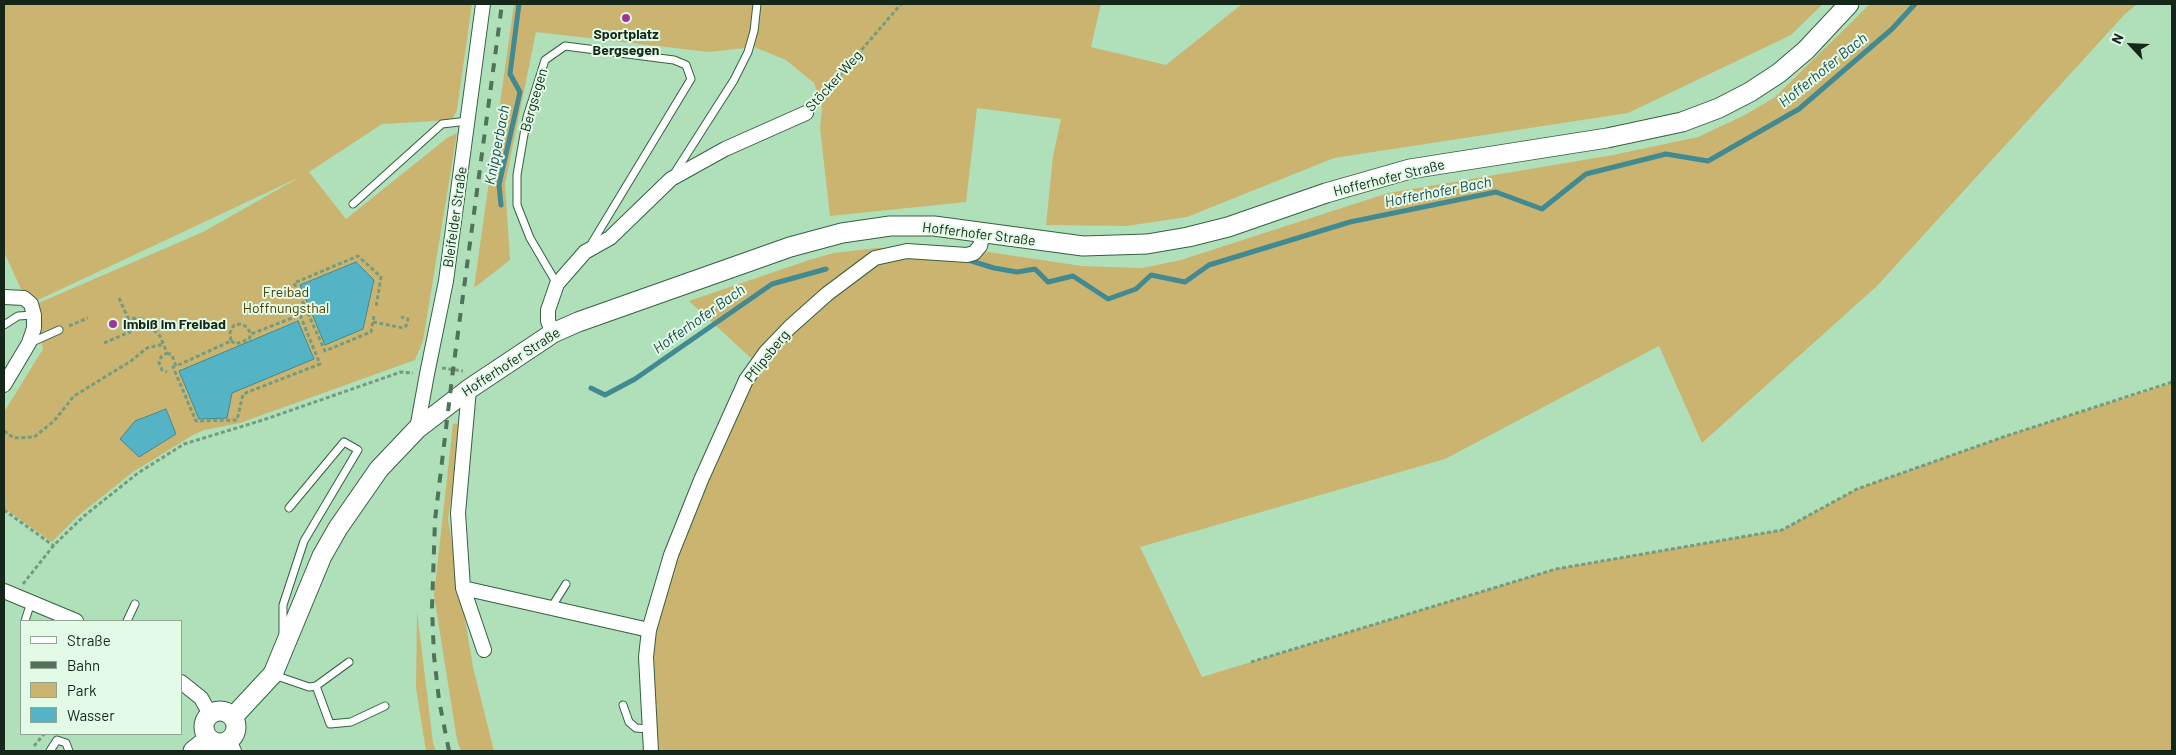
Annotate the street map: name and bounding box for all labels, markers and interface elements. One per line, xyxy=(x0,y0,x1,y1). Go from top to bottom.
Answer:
marker: Sportplatz Bergsegen xyxy=(620,12,632,24)
north arrow xyxy=(2106,20,2156,70)
place label: Sportplatz Bergsegen xyxy=(593,26,659,58)
water label: Hofferhofer Bach xyxy=(1775,29,1871,111)
text: N xyxy=(2107,31,2127,46)
street label: Stöcker Weg xyxy=(802,47,866,115)
street label: Bergsegen xyxy=(517,66,551,134)
water label: Knipperbach xyxy=(480,104,514,186)
street label: Hofferhofer Straße xyxy=(1332,156,1446,200)
street label: Bleifelder Straße xyxy=(440,165,470,269)
water label: Hofferhofer Bach xyxy=(1383,173,1493,211)
street label: Hofferhofer Straße xyxy=(921,219,1037,249)
water label: Hofferhofer Bach xyxy=(649,281,749,357)
park label: Freibad Hoffnungsthal xyxy=(243,284,329,316)
place label: Imbiß im Freibad xyxy=(123,316,226,332)
marker: Imbiß im Freibad xyxy=(107,318,119,330)
street label: Hofferhofer Straße xyxy=(459,324,563,400)
street label: Pflipsberg xyxy=(741,327,793,385)
legend xyxy=(20,620,182,735)
text: Straße xyxy=(67,631,111,649)
text: Bahn xyxy=(67,656,100,674)
text: Park xyxy=(67,681,96,699)
text: Wasser xyxy=(67,706,115,724)

